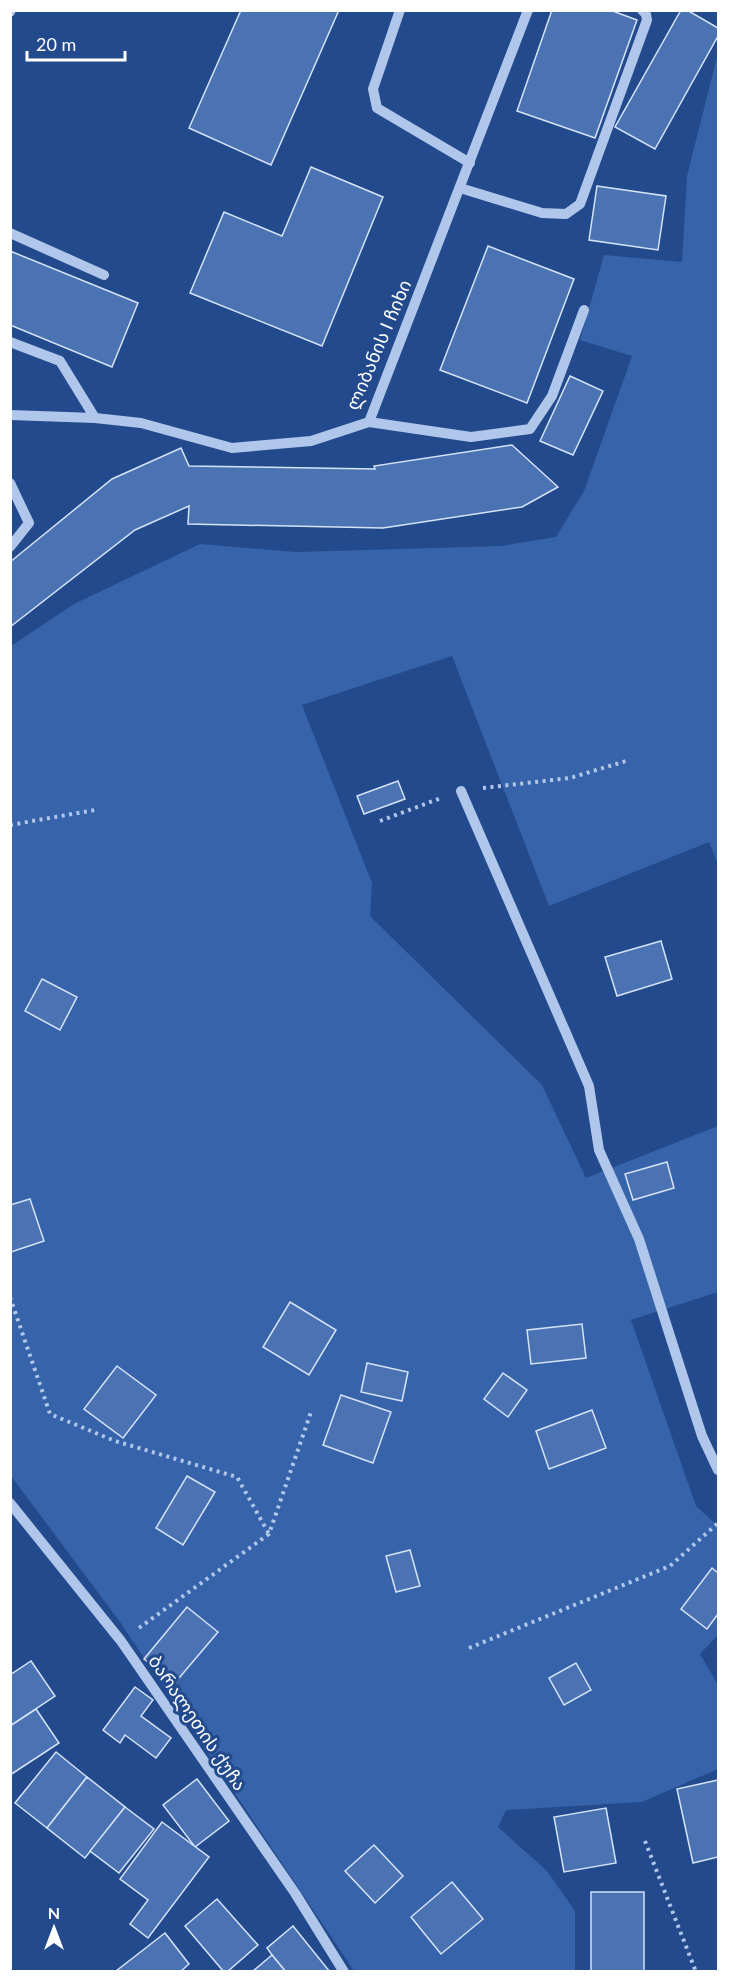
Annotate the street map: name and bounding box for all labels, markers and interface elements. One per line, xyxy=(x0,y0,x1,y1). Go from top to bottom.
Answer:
scale bar xyxy=(27,24,124,62)
text: 20 m xyxy=(36,33,76,55)
street label: ლიბანის I ჩიხი xyxy=(341,276,416,413)
street label: ბარალეთის ქუჩა xyxy=(143,1650,251,1795)
north arrow xyxy=(24,1898,84,1958)
text: N xyxy=(48,1903,60,1922)

